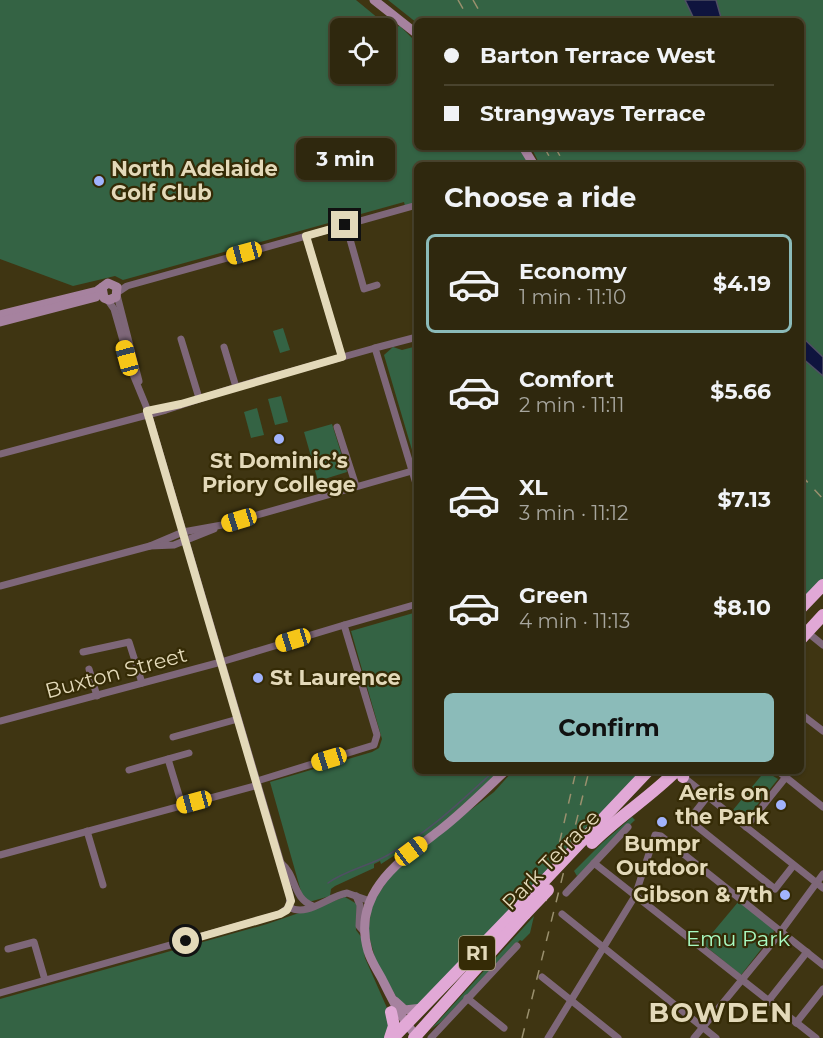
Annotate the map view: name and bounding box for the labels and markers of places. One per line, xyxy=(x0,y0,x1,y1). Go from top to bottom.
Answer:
place label: North Adelaide Golf Club xyxy=(111,156,278,205)
marker: North Adelaide Golf Club xyxy=(92,174,106,188)
marker: St Dominic’s Priory College xyxy=(272,432,286,446)
place label: St Dominic’s Priory College xyxy=(202,448,356,497)
place label: St Laurence xyxy=(270,665,401,690)
marker: St Laurence xyxy=(251,671,265,685)
place label: Aeris on the Park xyxy=(675,780,769,829)
marker: Aeris on the Park xyxy=(774,798,788,812)
marker: Bumpr Outdoor xyxy=(655,815,669,829)
place label: Bumpr Outdoor xyxy=(616,831,708,880)
place label: Gibson & 7th xyxy=(633,882,773,907)
marker: Gibson & 7th xyxy=(778,888,792,902)

